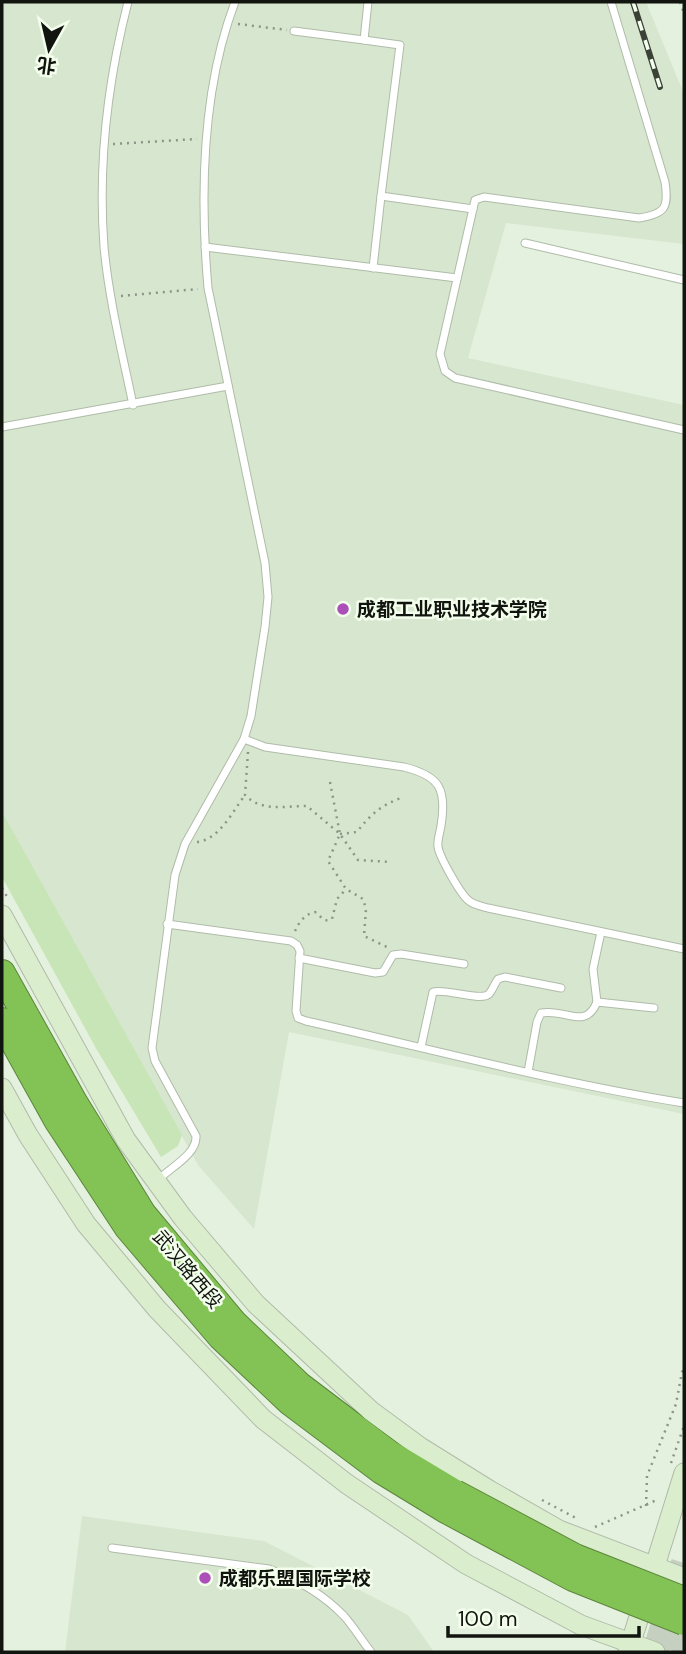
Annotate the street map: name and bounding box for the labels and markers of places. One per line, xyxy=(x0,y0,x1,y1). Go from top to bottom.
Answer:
place label: 成都工业职业技术学院 xyxy=(357,597,547,622)
marker: 成都工业职业技术学院 xyxy=(335,601,351,617)
place label: 成都乐盟国际学校 xyxy=(219,1566,371,1591)
marker: 成都乐盟国际学校 xyxy=(197,1570,213,1586)

